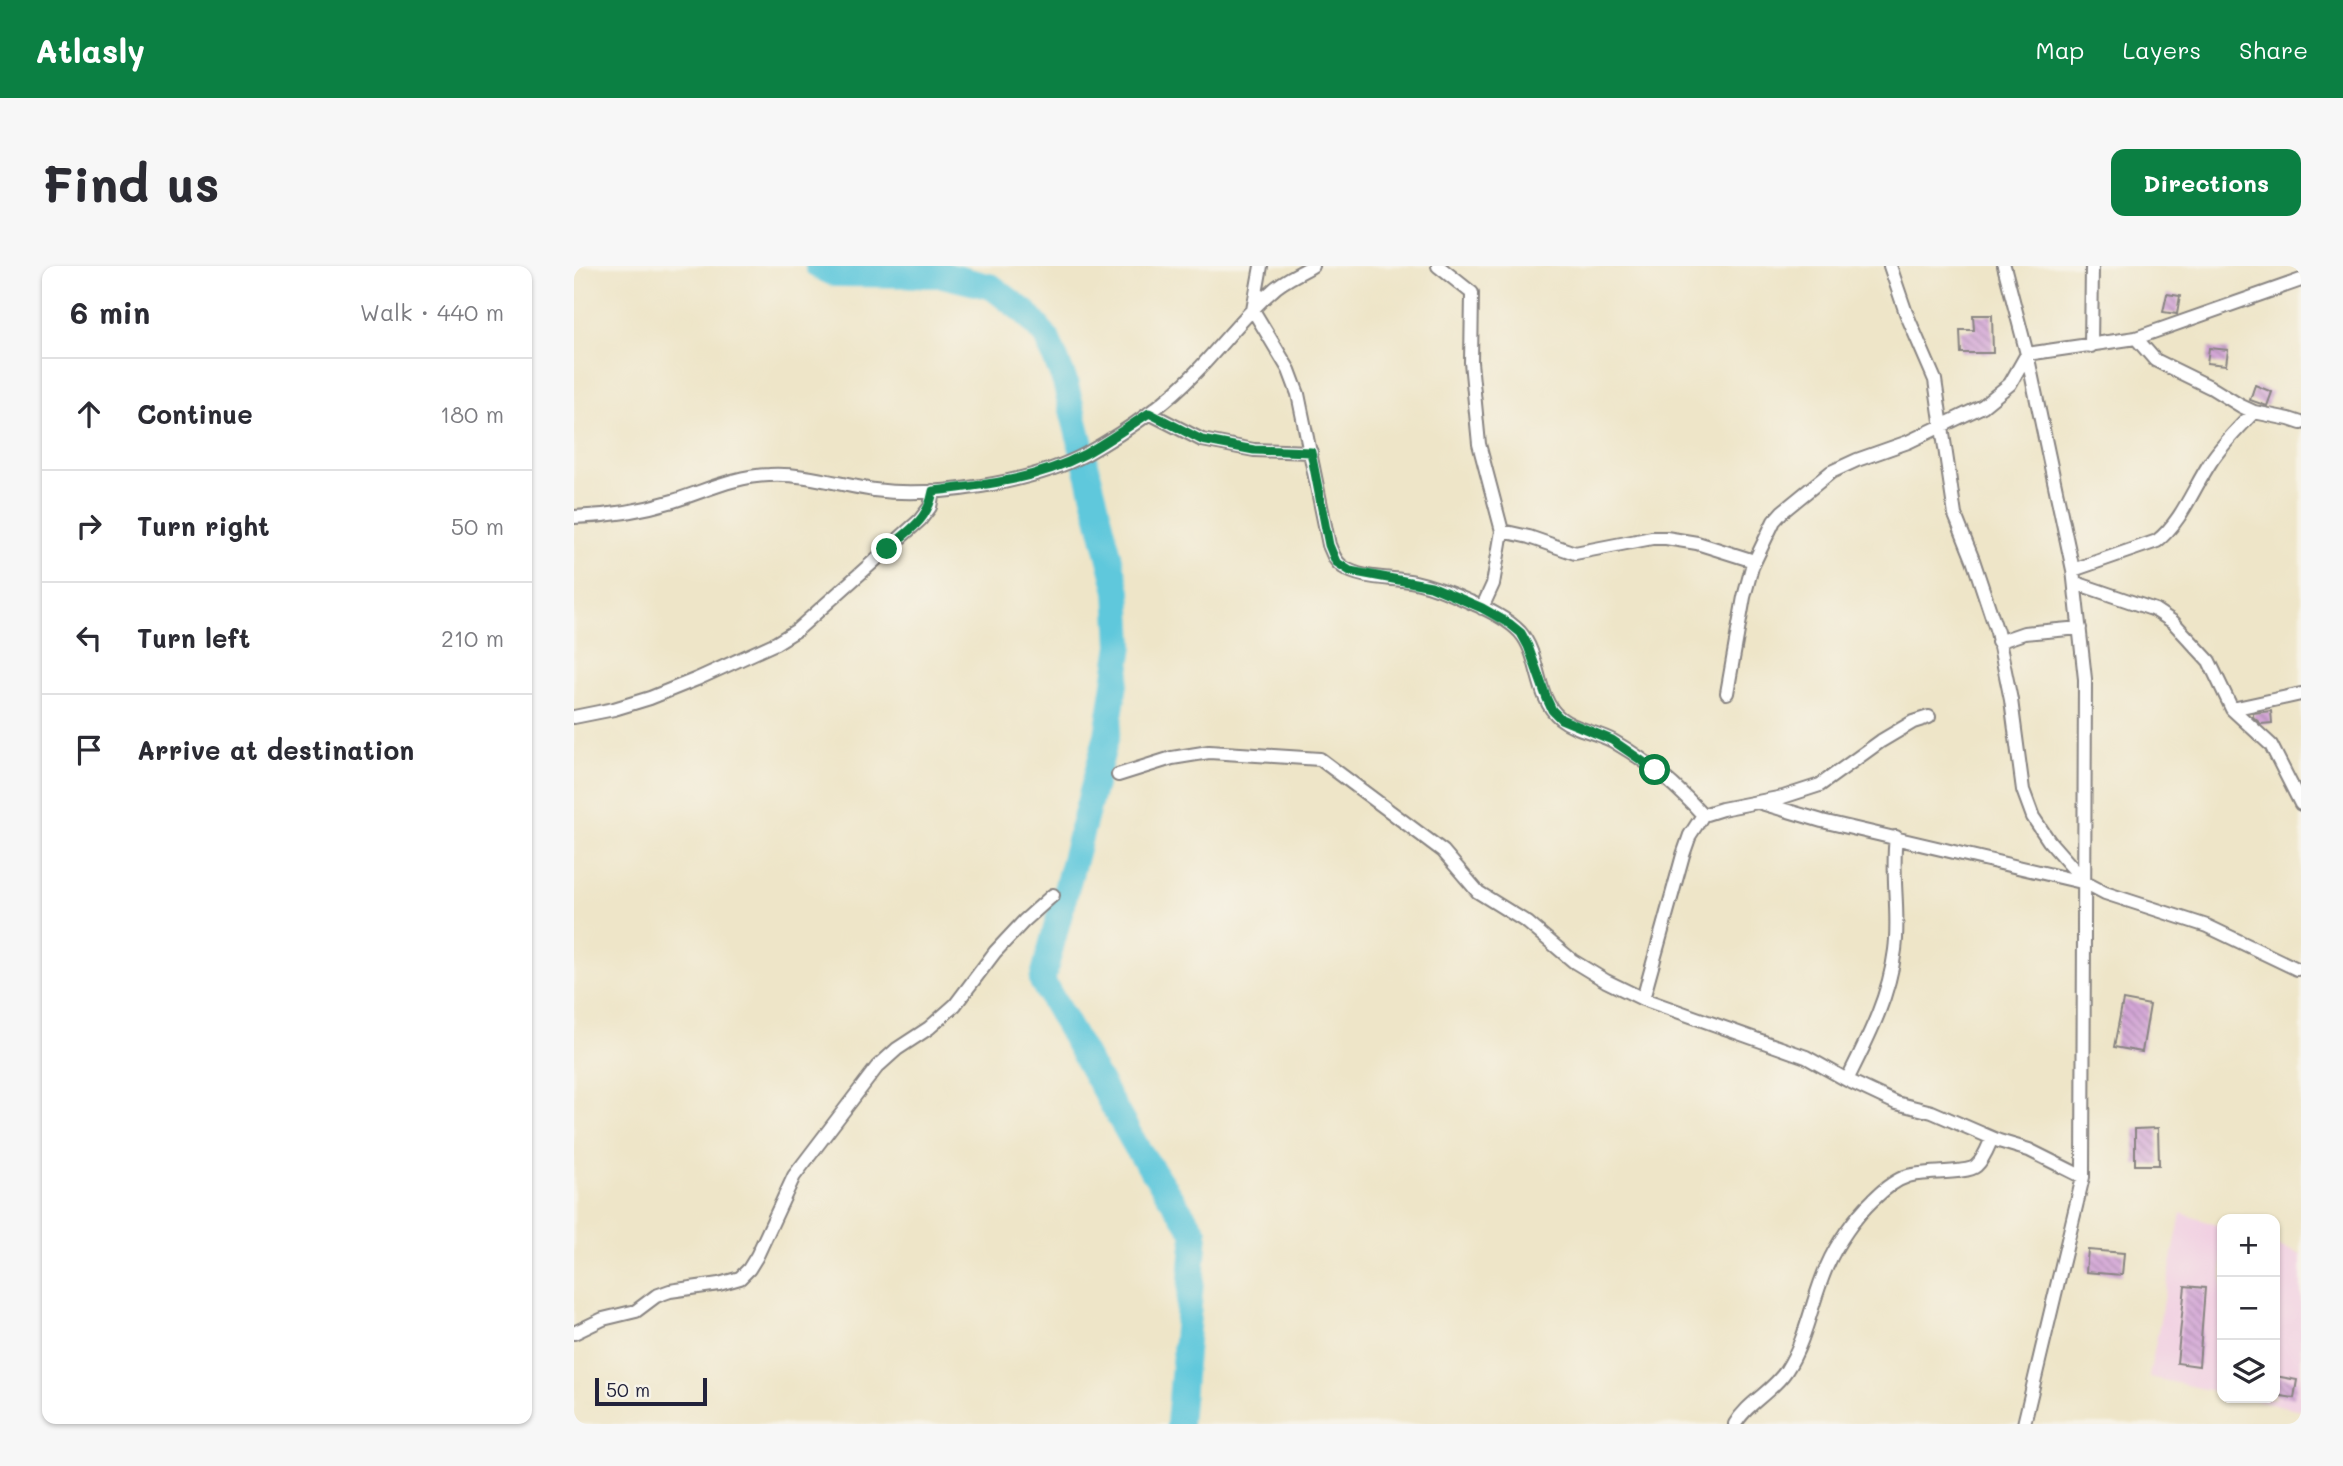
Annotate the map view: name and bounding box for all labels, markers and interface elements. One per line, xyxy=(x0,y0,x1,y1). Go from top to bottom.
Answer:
text: Atlasly xyxy=(35,28,145,71)
text: Map xyxy=(2036,34,2084,65)
text: Layers xyxy=(2122,34,2201,65)
text: Share xyxy=(2239,34,2308,65)
button: Directions xyxy=(2111,149,2301,216)
text: Find us xyxy=(42,151,220,214)
text: 6 min xyxy=(70,292,150,332)
text: Walk · 440 m xyxy=(360,297,504,327)
icon: ahead xyxy=(70,395,108,433)
text: Continue xyxy=(137,397,253,431)
text: 180 m xyxy=(440,399,504,429)
icon: right xyxy=(70,507,108,545)
text: Turn right xyxy=(137,509,270,543)
text: 50 m xyxy=(451,511,504,541)
route end xyxy=(871,533,902,564)
icon: left xyxy=(70,619,108,657)
text: Turn left xyxy=(137,621,250,655)
text: 210 m xyxy=(441,623,504,653)
icon: arrive xyxy=(70,731,108,769)
text: Arrive at destination xyxy=(137,733,414,767)
route start xyxy=(1639,754,1670,785)
map controls xyxy=(2217,1214,2280,1403)
button: + xyxy=(2217,1214,2280,1277)
button: − xyxy=(2217,1277,2280,1340)
button: layers xyxy=(2217,1340,2280,1403)
scale bar xyxy=(595,1375,707,1407)
text: 50 m xyxy=(606,1377,650,1402)

